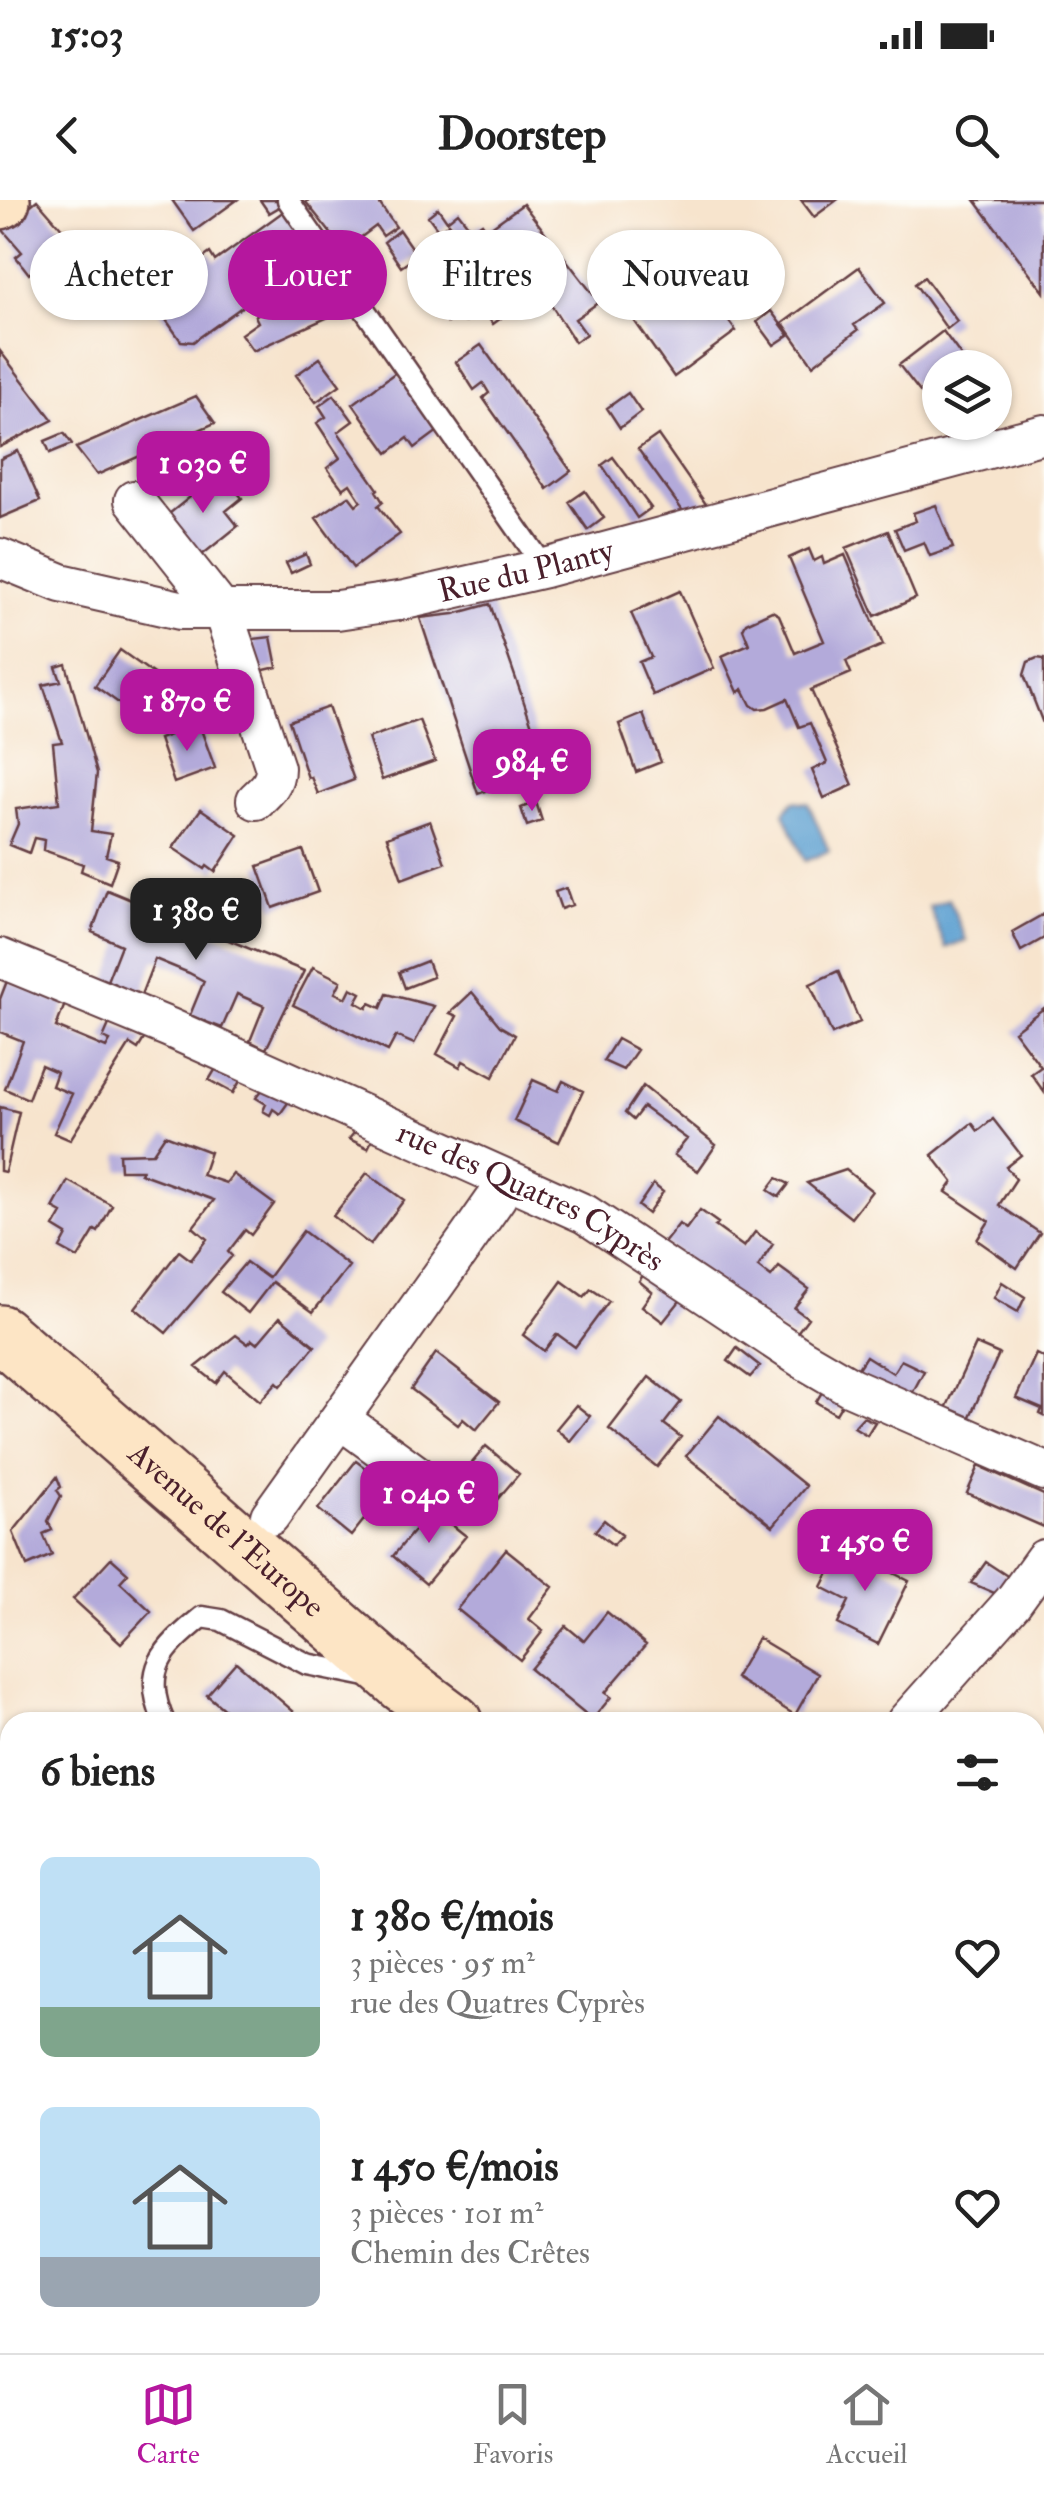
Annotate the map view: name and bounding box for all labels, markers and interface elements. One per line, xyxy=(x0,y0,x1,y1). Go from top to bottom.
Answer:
text: 15:03 xyxy=(50,11,124,59)
text: Doorstep xyxy=(438,107,606,163)
icon: back xyxy=(40,108,95,163)
icon: search xyxy=(949,108,1004,163)
chip: Acheter xyxy=(30,230,208,320)
chip: Louer xyxy=(228,230,387,320)
chip: Filtres xyxy=(407,230,567,320)
chip: Nouveau xyxy=(587,230,785,320)
map controls xyxy=(922,350,1012,440)
button: layers xyxy=(922,350,1012,440)
pin: 1 030 € xyxy=(111,431,295,516)
text: 1 030 € xyxy=(159,443,247,483)
street label: Rue du Planty xyxy=(434,530,619,612)
pin: 1 870 € xyxy=(95,669,279,754)
text: 1 870 € xyxy=(142,681,232,721)
pin: 984 € xyxy=(462,729,602,814)
text: 984 € xyxy=(495,741,569,781)
pin: 1 380 € xyxy=(104,878,288,963)
text: 1 380 € xyxy=(152,890,240,930)
street label: rue des Quatres Cyprès xyxy=(391,1112,672,1281)
street label: Avenue de l'Europe xyxy=(119,1433,333,1627)
pin: 1 040 € xyxy=(337,1461,521,1546)
text: 1 040 € xyxy=(382,1473,476,1513)
pin: 1 450 € xyxy=(773,1509,957,1594)
text: 1 450 € xyxy=(819,1521,911,1561)
icon: filters xyxy=(950,1745,1005,1800)
text: 6 biens xyxy=(40,1746,155,1798)
text: 1 380 €/mois xyxy=(350,1891,554,1943)
icon: home xyxy=(120,1897,240,2017)
icon: heart xyxy=(950,1930,1005,1985)
text: 3 pièces · 95 m² xyxy=(350,1943,535,1983)
text: rue des Quatres Cyprès xyxy=(350,1983,645,2023)
text: 1 450 €/mois xyxy=(350,2141,559,2193)
icon: home xyxy=(120,2147,240,2267)
icon: heart xyxy=(950,2180,1005,2235)
text: 3 pièces · 101 m² xyxy=(350,2193,543,2233)
text: Chemin des Crêtes xyxy=(350,2233,590,2273)
tab: Carte xyxy=(137,2377,200,2472)
tab: Favoris xyxy=(473,2377,553,2472)
tab: Accueil xyxy=(826,2377,907,2472)

